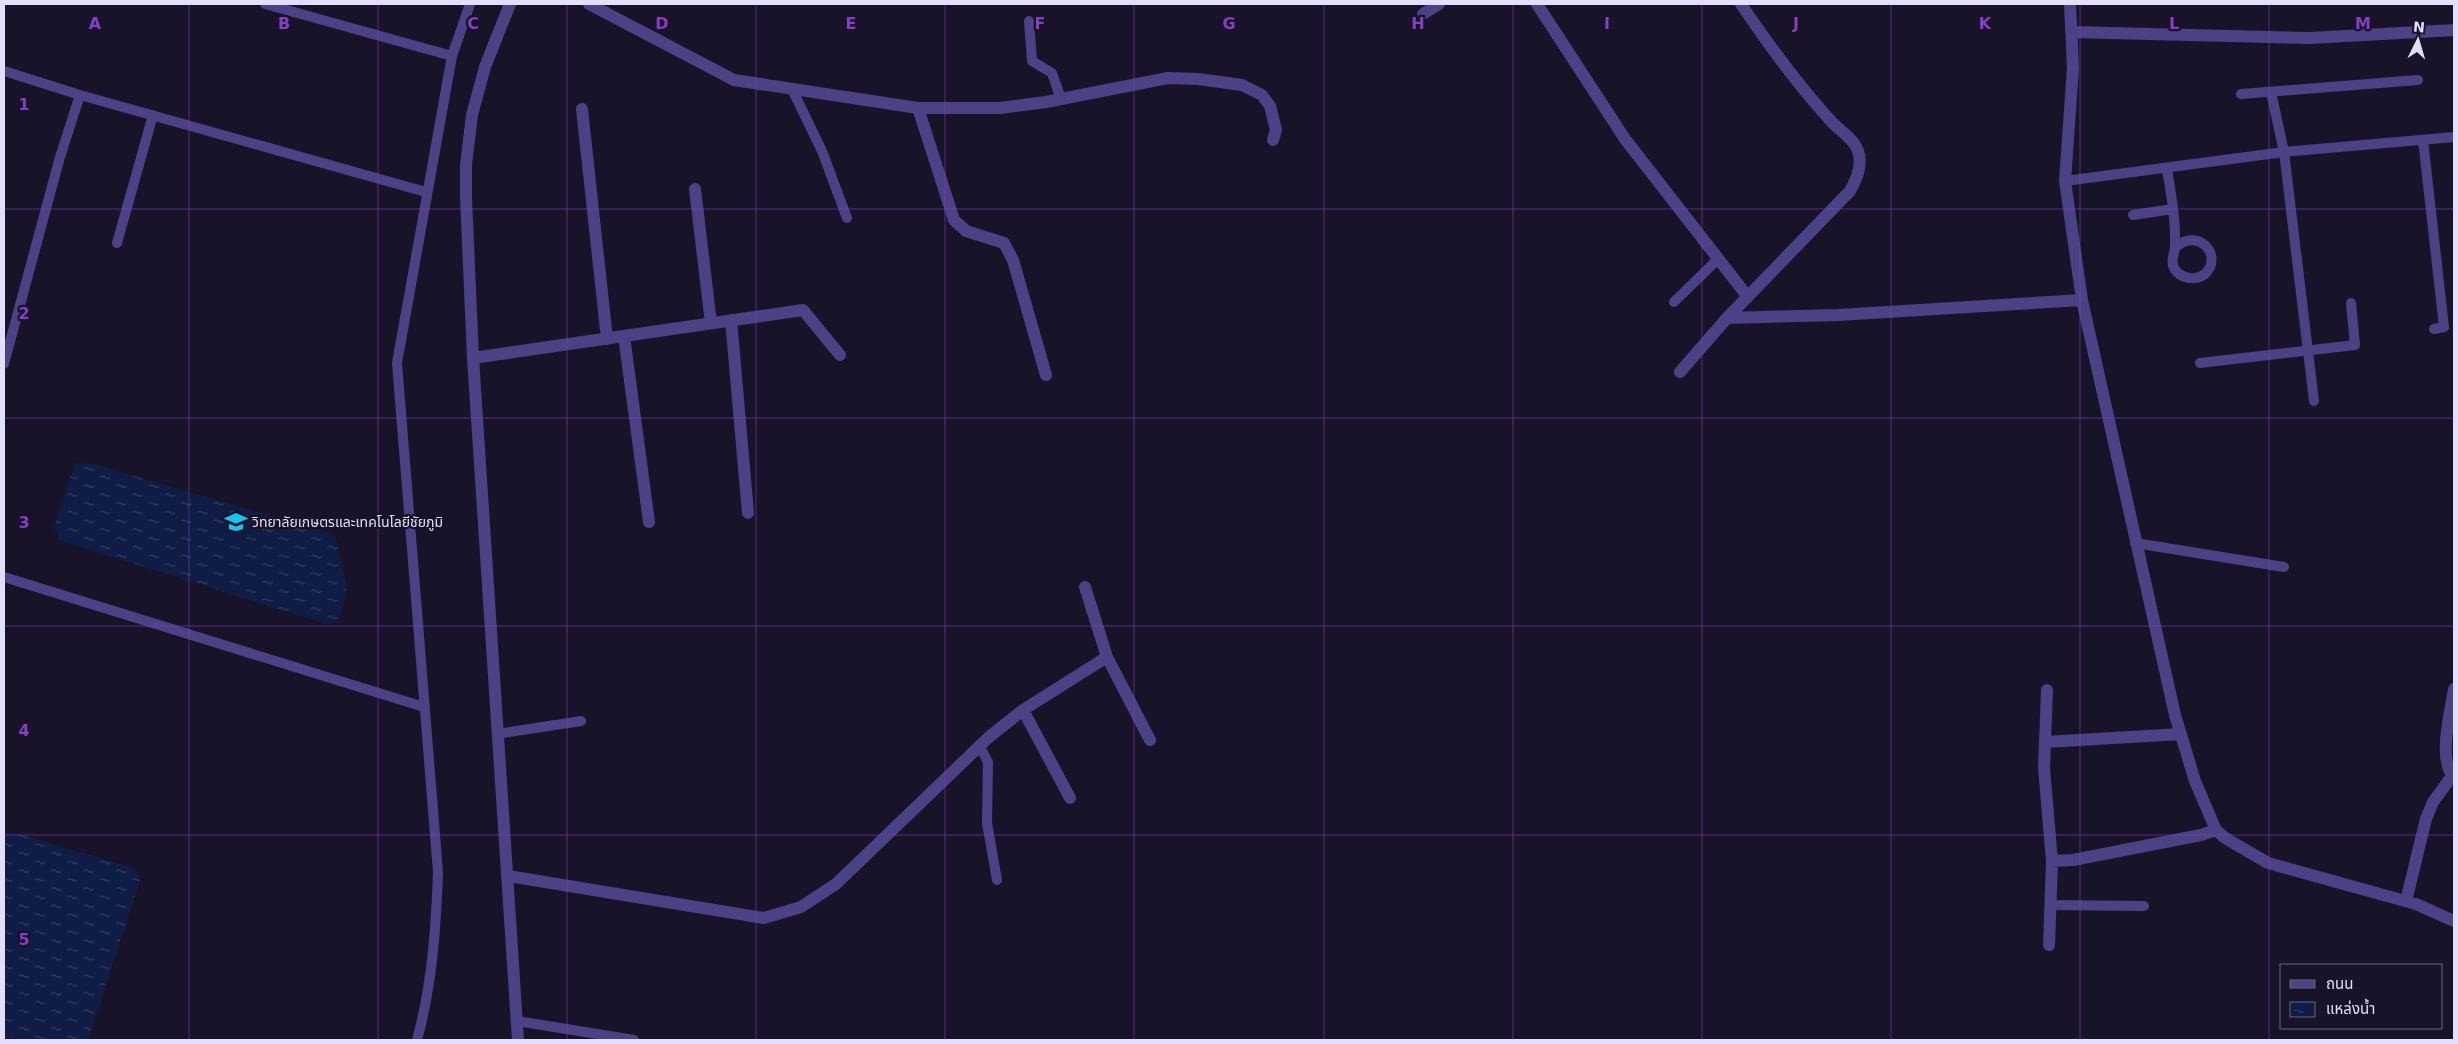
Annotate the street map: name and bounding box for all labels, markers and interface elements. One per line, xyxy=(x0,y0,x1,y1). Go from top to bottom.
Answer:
text: A xyxy=(89,14,102,33)
text: B xyxy=(278,14,290,33)
text: C xyxy=(467,14,479,33)
text: D xyxy=(655,14,669,33)
text: E xyxy=(846,14,856,33)
text: F xyxy=(1035,14,1045,33)
text: G xyxy=(1222,14,1236,33)
text: H xyxy=(1411,14,1425,33)
text: I xyxy=(1604,14,1610,33)
text: J xyxy=(1792,14,1799,33)
text: K xyxy=(1979,14,1992,33)
text: L xyxy=(2169,14,2179,33)
text: M xyxy=(2355,14,2371,33)
north arrow xyxy=(2393,15,2443,65)
text: N xyxy=(2413,19,2426,36)
text: 1 xyxy=(18,95,30,114)
text: 2 xyxy=(18,304,30,323)
school or university icon: วิทยาลัยเกษตรและเทคโนโลยีชัยภูมิ xyxy=(223,509,249,535)
text: 3 xyxy=(18,513,30,532)
place label: วิทยาลัยเกษตรและเทคโนโลยีชัยภูมิ xyxy=(251,514,443,531)
text: 4 xyxy=(18,721,30,740)
text: 5 xyxy=(18,930,30,949)
legend xyxy=(2280,964,2443,1029)
text: ถนน xyxy=(2326,975,2353,993)
text: แหล่งน้ำ xyxy=(2326,998,2375,1018)

